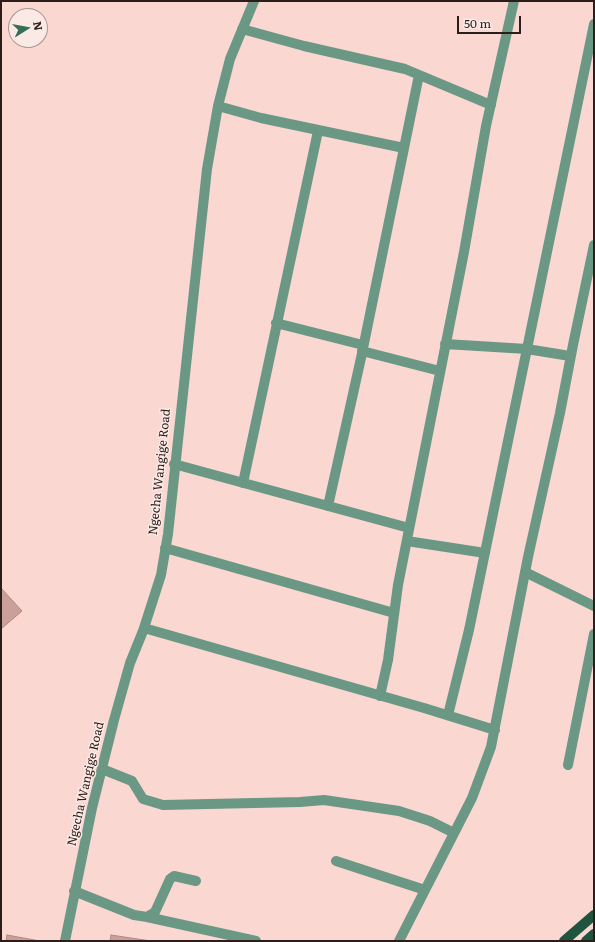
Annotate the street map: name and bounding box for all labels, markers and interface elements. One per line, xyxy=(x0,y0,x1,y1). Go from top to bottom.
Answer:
north arrow xyxy=(8,8,48,48)
scale bar xyxy=(459,8,523,34)
text: 50 m xyxy=(464,14,491,32)
text: N xyxy=(30,20,48,32)
street label: Ngecha Wangige Road xyxy=(146,408,174,536)
street label: Ngecha Wangige Road xyxy=(65,721,107,847)

